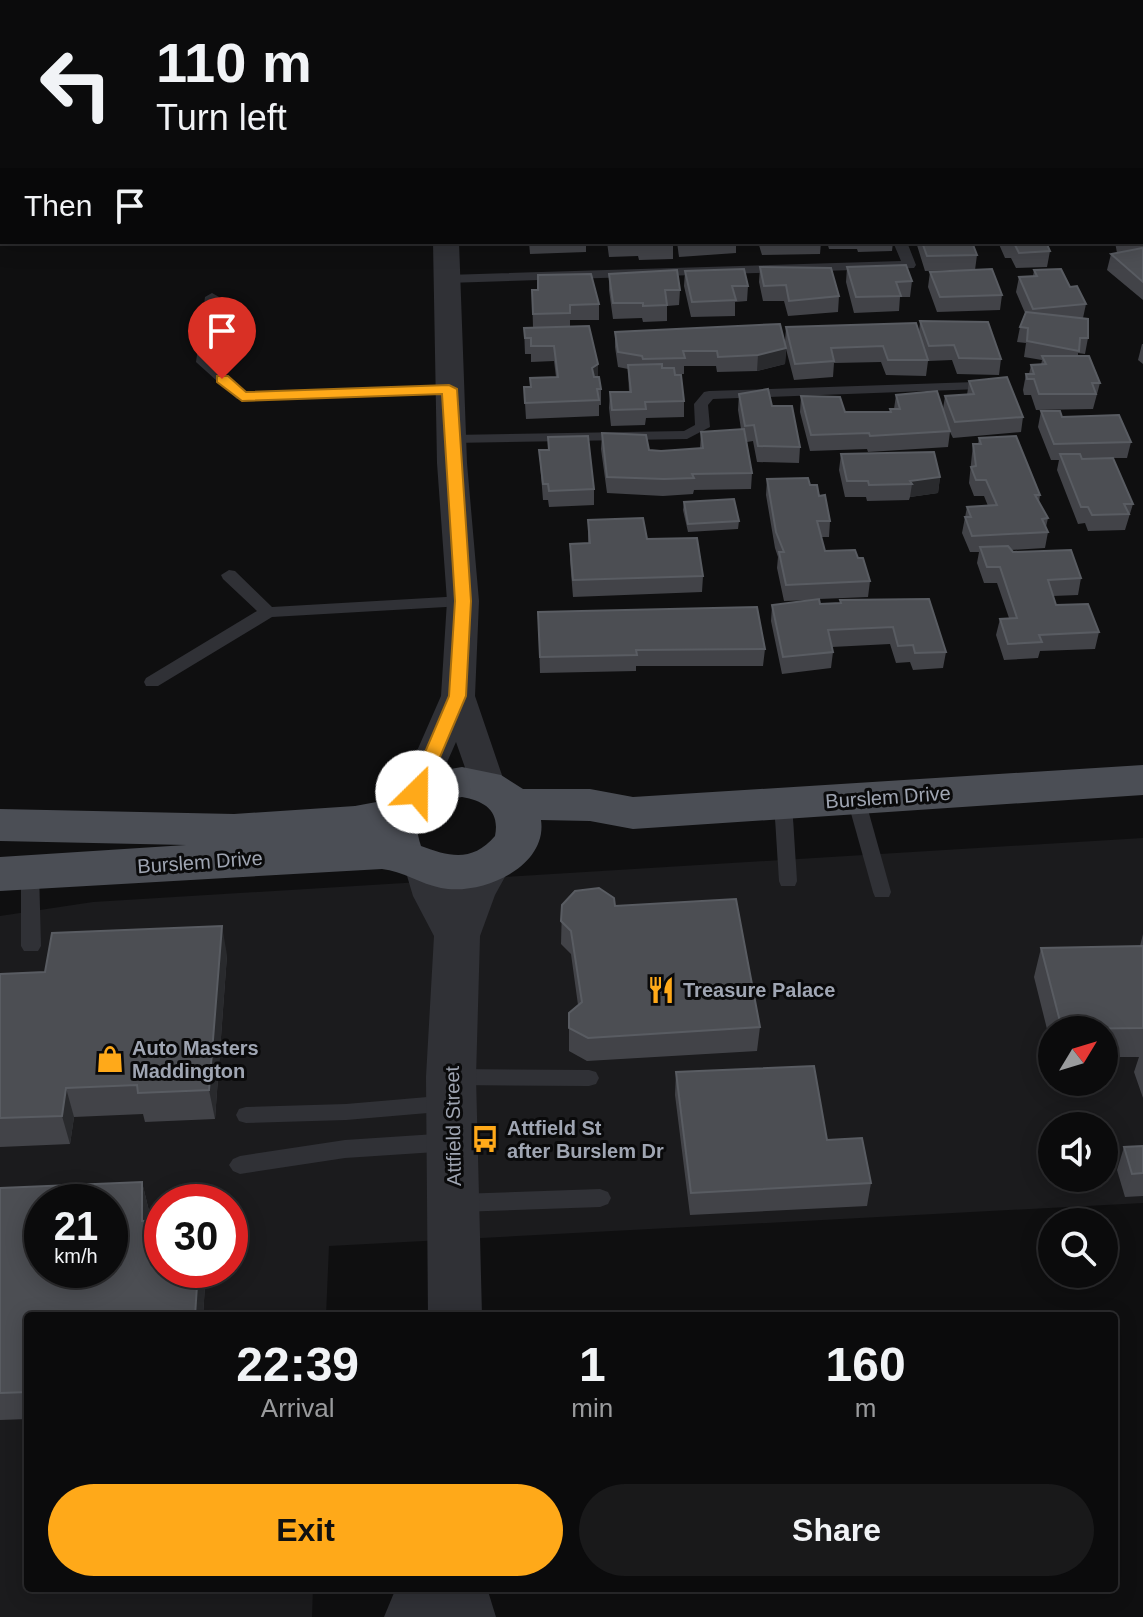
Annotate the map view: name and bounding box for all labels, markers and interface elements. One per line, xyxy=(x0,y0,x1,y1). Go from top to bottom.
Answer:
text: 110 m xyxy=(156,31,312,94)
icon: left xyxy=(24,32,128,136)
text: Turn left xyxy=(156,97,287,138)
icon: arrive xyxy=(108,184,152,228)
text: Then xyxy=(24,189,92,222)
pin xyxy=(188,297,256,379)
icon: arrive xyxy=(200,309,244,353)
position arrow xyxy=(375,750,459,834)
street label: Burslem Drive xyxy=(825,782,951,812)
street label: Burslem Drive xyxy=(137,847,263,877)
restaurant icon: Treasure Palace xyxy=(646,975,676,1005)
place label: Treasure Palace xyxy=(683,979,835,1001)
north arrow xyxy=(1038,1016,1118,1096)
map controls xyxy=(1038,1016,1118,1288)
place label: Auto Masters Maddington xyxy=(132,1037,259,1082)
shop icon: Auto Masters Maddington xyxy=(95,1044,125,1074)
street label: Attfield Street xyxy=(441,1065,465,1186)
button: sound xyxy=(1038,1112,1118,1192)
place label: Attfield St after Burslem Dr xyxy=(507,1117,664,1162)
bus stop icon: Attfield St after Burslem Dr xyxy=(470,1124,500,1154)
speed limit sign: 30 xyxy=(144,1184,248,1288)
text: 21 xyxy=(54,1204,98,1248)
button: search xyxy=(1038,1208,1118,1288)
text: km/h xyxy=(54,1245,98,1267)
text: 22:39 xyxy=(236,1338,359,1391)
text: 1 xyxy=(579,1338,606,1391)
text: 160 xyxy=(826,1338,906,1391)
text: Arrival xyxy=(261,1393,335,1423)
text: min xyxy=(571,1393,613,1423)
text: m xyxy=(855,1393,876,1423)
button: Exit xyxy=(48,1484,563,1576)
button: Share xyxy=(579,1484,1094,1576)

